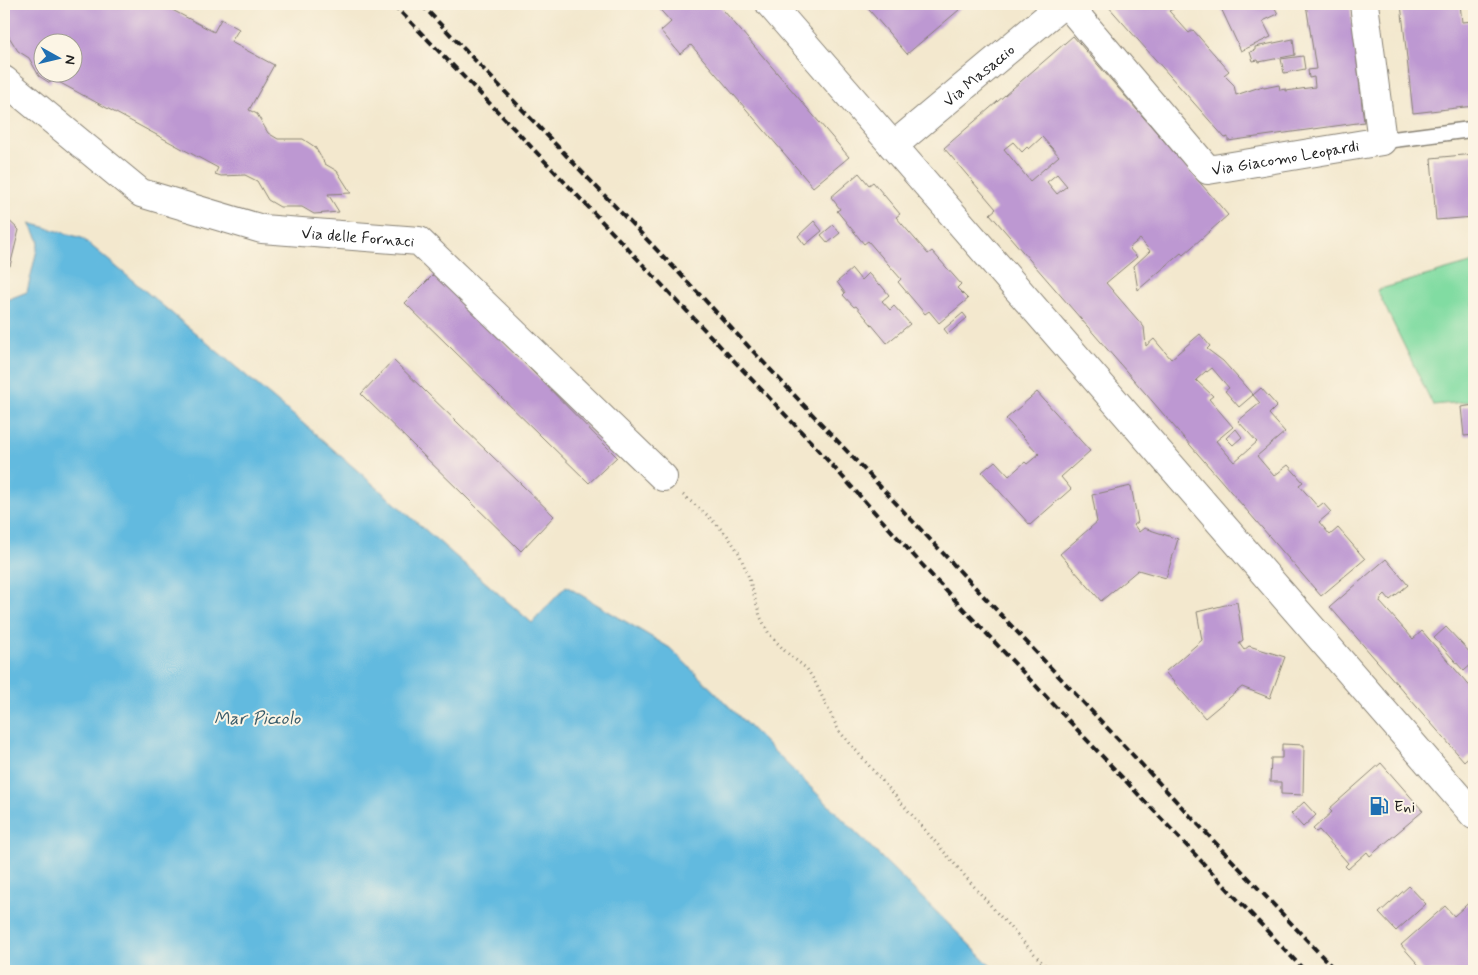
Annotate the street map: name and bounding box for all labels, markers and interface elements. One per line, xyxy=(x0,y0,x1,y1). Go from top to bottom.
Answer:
north arrow xyxy=(32,32,82,82)
street label: Via Masaccio xyxy=(939,40,1019,112)
text: N xyxy=(60,54,79,66)
street label: Via Giacomo Leopardi xyxy=(1210,136,1361,181)
street label: Via delle Fornaci xyxy=(300,223,415,253)
water label: Mar Piccolo xyxy=(214,707,301,731)
fuel station icon: Eni xyxy=(1368,795,1390,817)
place label: Eni xyxy=(1394,797,1415,818)

